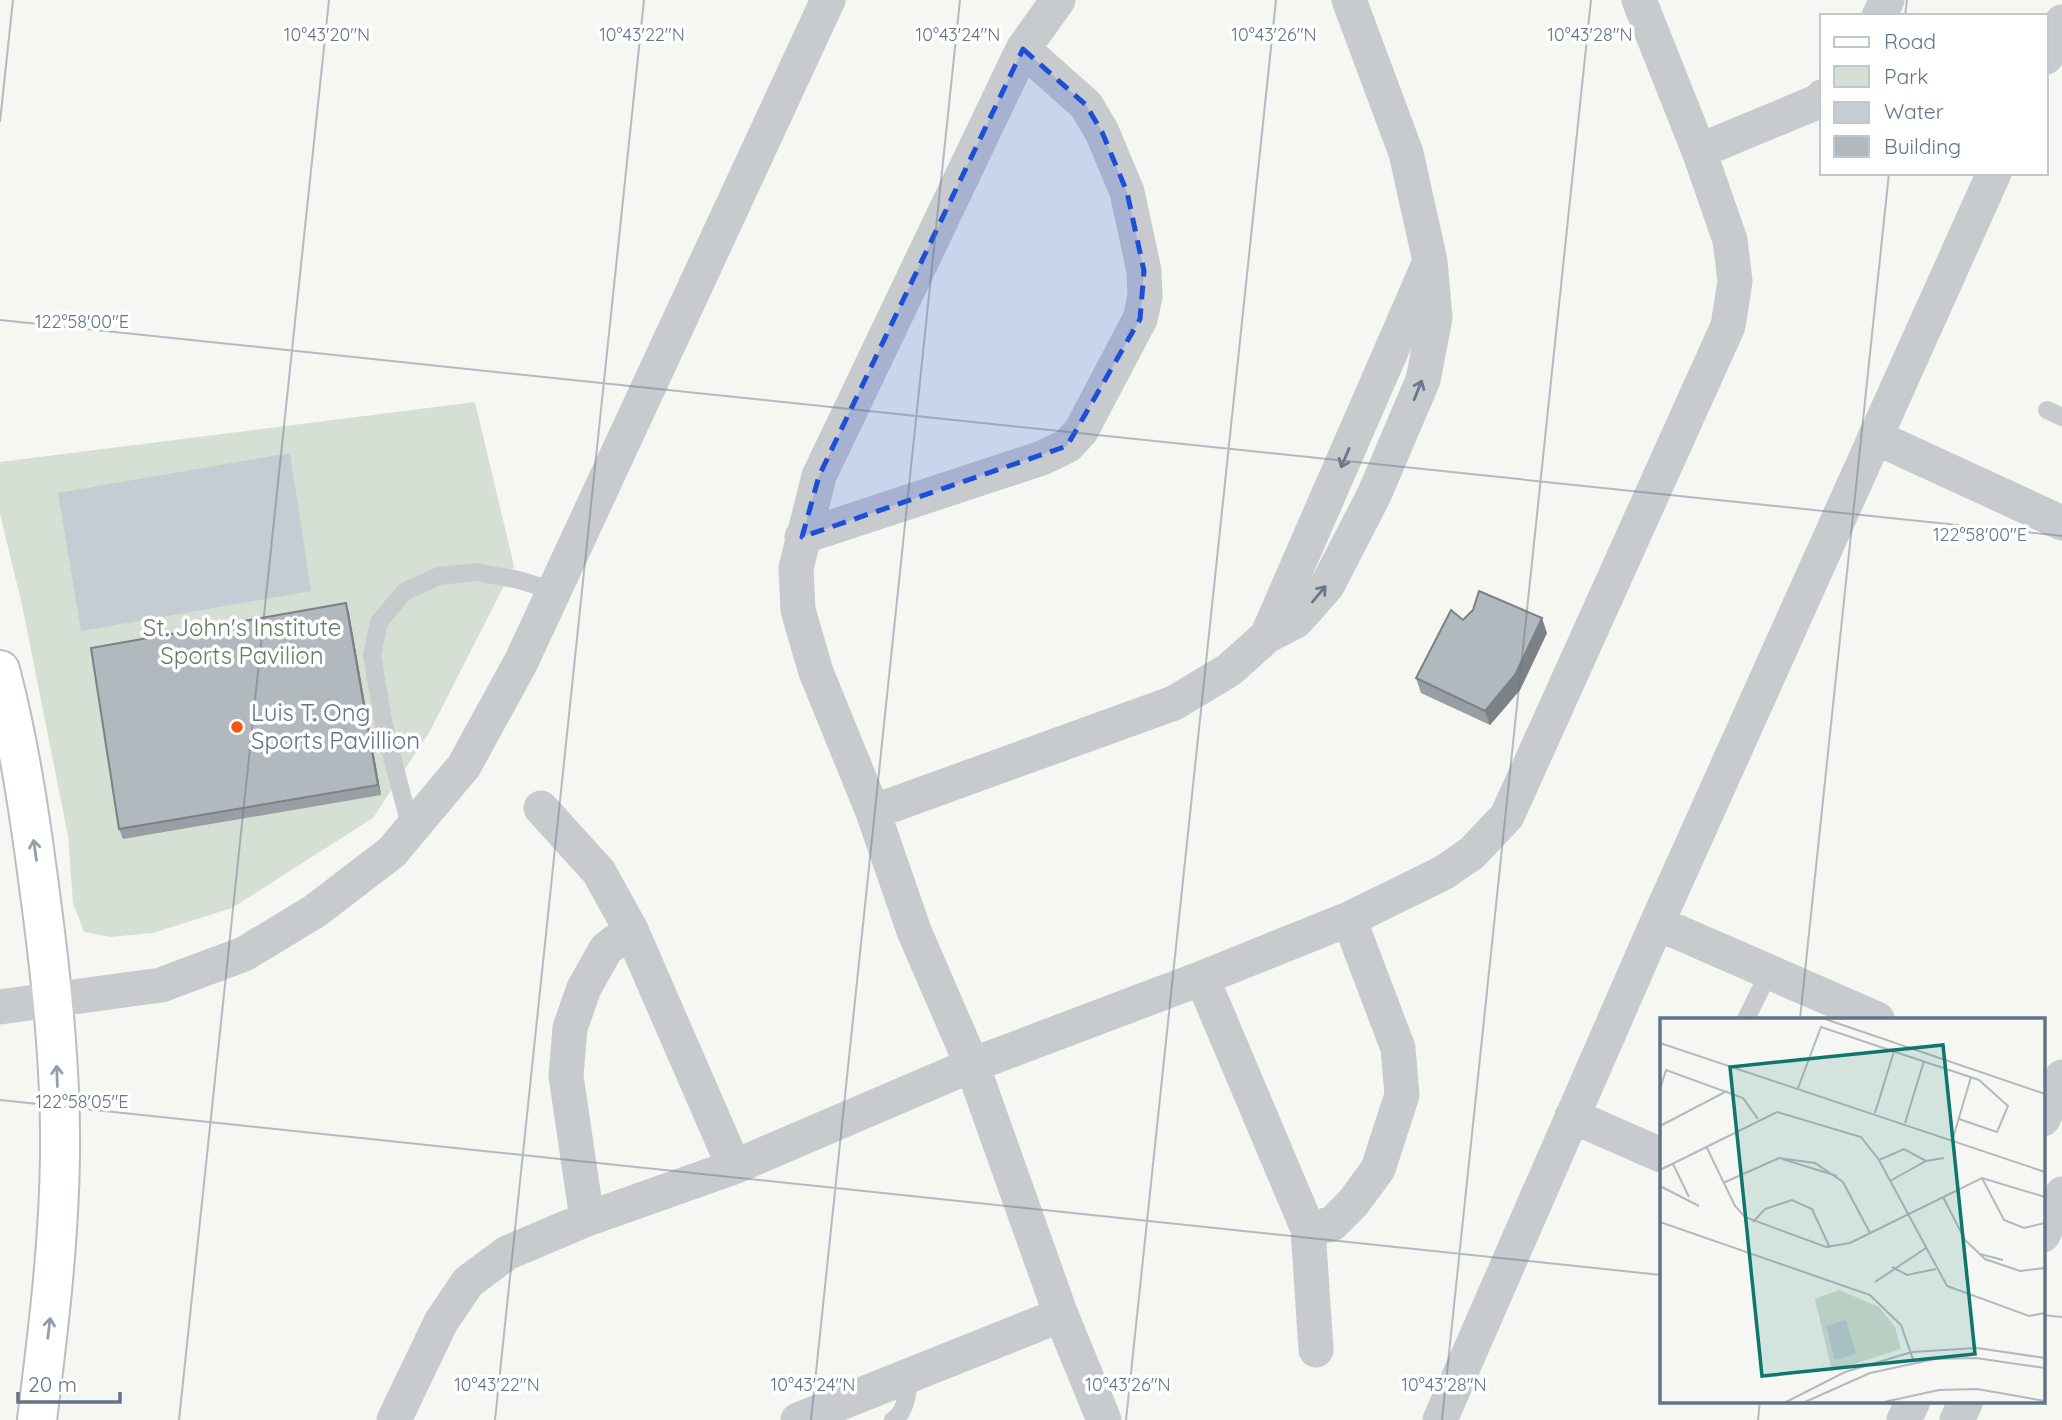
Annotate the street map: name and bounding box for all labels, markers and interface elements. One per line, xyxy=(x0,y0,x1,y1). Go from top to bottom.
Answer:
legend xyxy=(1820,14,2048,175)
text: 10°43'20"N xyxy=(284,23,370,46)
text: 10°43'22"N xyxy=(599,23,685,46)
text: 10°43'24"N xyxy=(916,23,1000,46)
text: 10°43'26"N xyxy=(1231,23,1317,46)
text: 10°43'28"N xyxy=(1547,23,1633,46)
text: Road xyxy=(1884,28,1936,54)
text: Park xyxy=(1884,63,1928,89)
text: Water xyxy=(1884,98,1944,124)
text: Building xyxy=(1884,133,1961,159)
text: 122°58'00"E xyxy=(35,310,129,333)
one-way arrow xyxy=(1413,380,1426,401)
one-way arrow xyxy=(1337,447,1350,468)
text: 122°58'00"E xyxy=(1933,523,2027,546)
one-way arrow xyxy=(1311,585,1327,603)
park label: St. John's Institute Sports Pavilion xyxy=(143,612,341,670)
place label: Luis T. Ong Sports Pavillion xyxy=(251,697,420,755)
marker: Luis T. Ong Sports Pavillion xyxy=(229,719,245,735)
one-way arrow xyxy=(28,839,41,862)
inset map xyxy=(1660,1018,2044,1402)
one-way arrow xyxy=(50,1065,63,1088)
text: 122°58'05"E xyxy=(35,1090,129,1113)
one-way arrow xyxy=(42,1317,55,1340)
scale bar xyxy=(18,1360,119,1404)
text: 20 m xyxy=(28,1371,77,1397)
text: 10°43'22"N xyxy=(454,1373,540,1396)
text: 10°43'24"N xyxy=(771,1373,855,1396)
text: 10°43'26"N xyxy=(1085,1373,1171,1396)
text: 10°43'28"N xyxy=(1401,1373,1487,1396)

